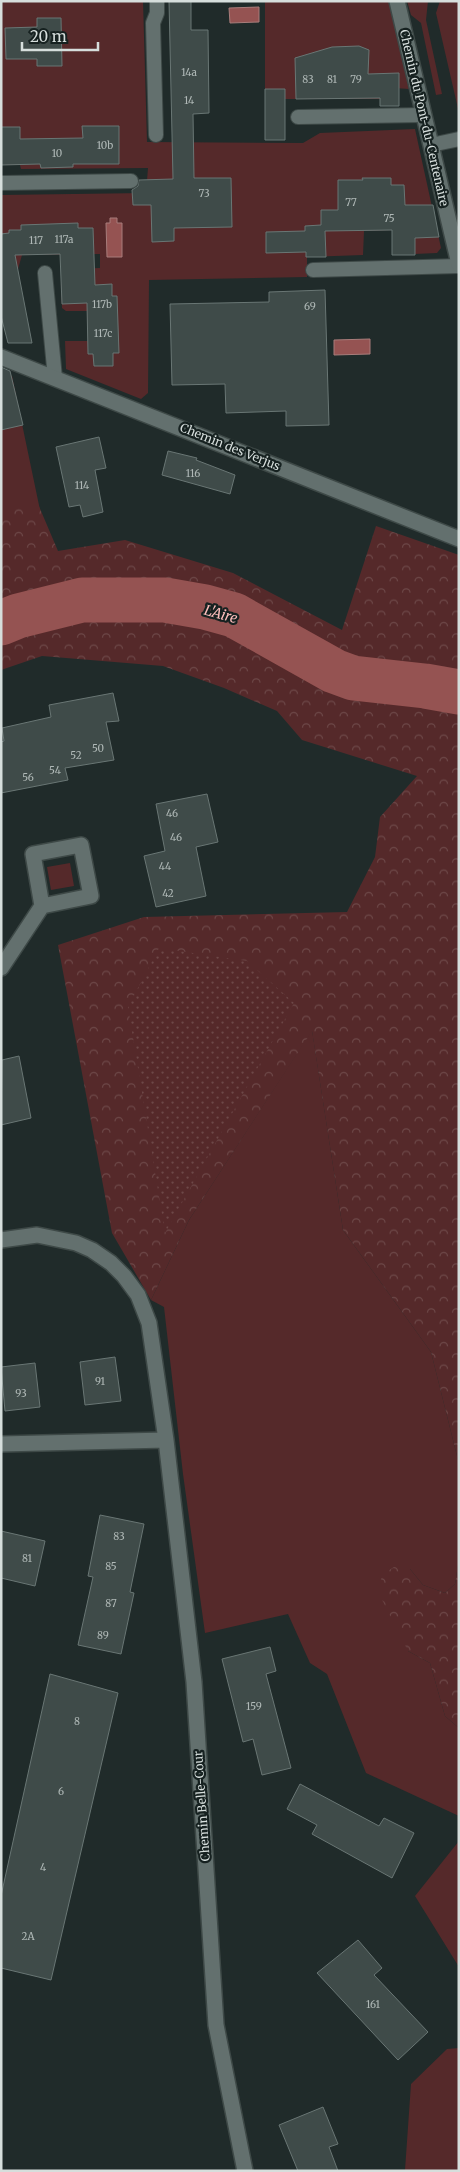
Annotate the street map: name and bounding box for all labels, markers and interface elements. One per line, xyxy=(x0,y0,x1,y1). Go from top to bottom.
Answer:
scale bar xyxy=(22,20,99,52)
text: 20 m xyxy=(30,27,67,46)
street label: Chemin du Pont-du-Centenaire xyxy=(397,28,452,208)
house number: 14a xyxy=(181,66,197,79)
house number: 83 xyxy=(302,73,314,86)
house number: 81 xyxy=(327,73,338,86)
house number: 79 xyxy=(350,73,362,86)
house number: 14 xyxy=(184,94,194,107)
house number: 10b xyxy=(97,139,113,152)
house number: 10 xyxy=(52,147,62,160)
house number: 73 xyxy=(198,187,210,200)
house number: 77 xyxy=(345,196,357,209)
house number: 75 xyxy=(383,212,395,225)
house number: 117a xyxy=(55,233,74,246)
house number: 117 xyxy=(29,234,43,247)
house number: 117b xyxy=(92,298,112,311)
house number: 69 xyxy=(304,300,316,313)
house number: 117c xyxy=(94,327,112,340)
street label: Chemin des Verjus xyxy=(178,420,283,474)
house number: 116 xyxy=(186,467,200,480)
house number: 114 xyxy=(75,479,89,492)
water label: L'Aire xyxy=(202,601,240,627)
house number: 50 xyxy=(92,742,104,755)
house number: 52 xyxy=(70,749,82,762)
house number: 54 xyxy=(49,764,61,777)
house number: 56 xyxy=(22,771,34,784)
house number: 46 xyxy=(166,807,178,820)
house number: 46 xyxy=(170,831,182,844)
house number: 44 xyxy=(159,860,171,873)
house number: 42 xyxy=(162,887,174,900)
house number: 91 xyxy=(95,1375,106,1388)
house number: 93 xyxy=(15,1387,27,1400)
house number: 83 xyxy=(113,1530,125,1543)
house number: 81 xyxy=(22,1552,33,1565)
house number: 85 xyxy=(105,1560,117,1573)
house number: 87 xyxy=(105,1597,117,1610)
house number: 89 xyxy=(97,1629,109,1642)
house number: 159 xyxy=(246,1700,262,1713)
house number: 8 xyxy=(74,1715,80,1728)
street label: Chemin Belle-Cour xyxy=(190,1750,213,1862)
house number: 6 xyxy=(58,1785,64,1798)
house number: 4 xyxy=(40,1861,46,1874)
house number: 2A xyxy=(21,1930,35,1943)
house number: 161 xyxy=(366,1998,380,2011)

